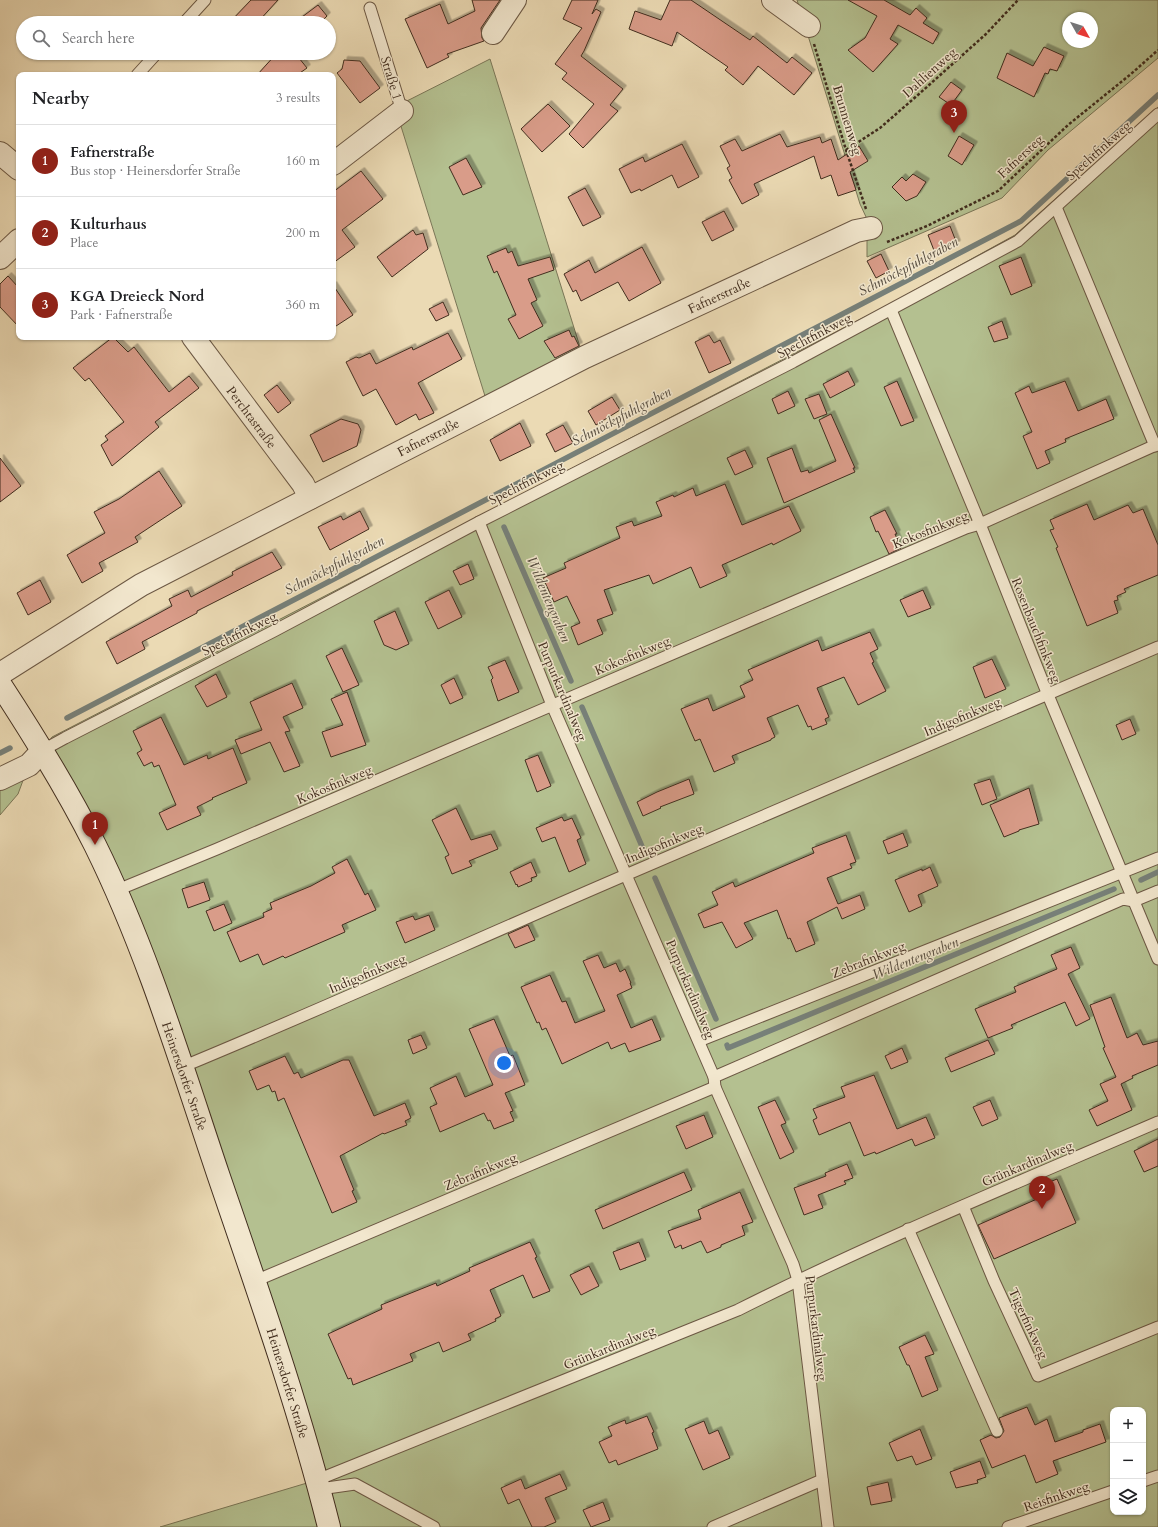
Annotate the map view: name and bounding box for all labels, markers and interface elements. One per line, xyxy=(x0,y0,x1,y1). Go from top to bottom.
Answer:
north arrow xyxy=(1062,12,1098,48)
search box xyxy=(16,16,336,60)
icon: search xyxy=(30,27,52,49)
text: Search here xyxy=(62,28,135,48)
street label: Dahlienweg xyxy=(899,43,961,102)
street label: Straße 1 xyxy=(376,54,406,102)
street label: Brunnenweg xyxy=(828,83,866,158)
text: Nearby xyxy=(32,87,89,110)
text: 3 results xyxy=(276,89,320,107)
pin: 3 xyxy=(941,100,967,133)
street label: Spechtfinkweg xyxy=(1062,116,1136,185)
street label: Fafnersteg xyxy=(994,130,1048,183)
text: Fafnerstraße xyxy=(70,142,155,162)
text: 1 xyxy=(42,152,48,170)
text: 160 m xyxy=(286,152,320,170)
text: Bus stop · Heinersdorfer Straße xyxy=(70,162,241,180)
text: Kulturhaus xyxy=(70,214,147,234)
text: 2 xyxy=(42,224,48,242)
text: 200 m xyxy=(286,224,320,242)
water label: Schmöckpfuhlgraben xyxy=(855,232,962,301)
text: Place xyxy=(70,234,98,252)
street label: Fafnerstraße xyxy=(685,273,754,318)
text: KGA Dreieck Nord xyxy=(70,286,204,306)
text: 3 xyxy=(42,296,48,314)
text: 360 m xyxy=(286,296,320,314)
text: Park · Fafnerstraße xyxy=(70,306,173,324)
street label: Spechtfinkweg xyxy=(774,308,855,363)
water label: Schmöckpfuhlgraben xyxy=(568,382,675,451)
street label: Perchtastraße xyxy=(222,383,281,452)
street label: Fafnerstraße xyxy=(394,415,463,461)
street label: Spechtfinkweg xyxy=(486,456,568,509)
street label: Kokosfinkweg xyxy=(890,506,972,553)
water label: Schmöckpfuhlgraben xyxy=(281,531,388,600)
water label: Wildentengraben xyxy=(522,553,575,645)
street label: Rosenbauchfinkweg xyxy=(1007,575,1066,686)
street label: Spechtfinkweg xyxy=(199,607,281,660)
street label: Kokosfinkweg xyxy=(592,632,674,680)
street label: Purpurkardinalweg xyxy=(533,639,591,744)
street label: Indigofinkweg xyxy=(921,692,1004,741)
street label: Kokosfinkweg xyxy=(294,761,376,809)
pin: 1 xyxy=(82,812,108,845)
street label: Indigofinkweg xyxy=(623,819,706,868)
water label: Wildentengraben xyxy=(869,932,961,984)
street label: Purpurkardinalweg xyxy=(661,937,719,1042)
street label: Zebrafinkweg xyxy=(829,937,908,983)
street label: Indigofinkweg xyxy=(326,949,409,998)
street label: Heinersdorfer Straße xyxy=(157,1019,211,1133)
your location xyxy=(494,1053,514,1073)
street label: Grünkardinalweg xyxy=(979,1136,1076,1191)
street label: Zebrafinkweg xyxy=(441,1148,520,1195)
pin: 2 xyxy=(1029,1176,1055,1209)
street label: Purpurkardinalweg xyxy=(801,1274,831,1383)
street label: Tigerfinkweg xyxy=(1004,1285,1053,1362)
street label: Grünkardinalweg xyxy=(561,1321,659,1375)
street label: Heinersdorfer Straße xyxy=(262,1326,312,1441)
map controls xyxy=(1110,1407,1146,1515)
button: + xyxy=(1110,1407,1146,1443)
button: − xyxy=(1110,1443,1146,1479)
street label: Reisfinkweg xyxy=(1021,1477,1092,1517)
button: layers xyxy=(1110,1479,1146,1515)

